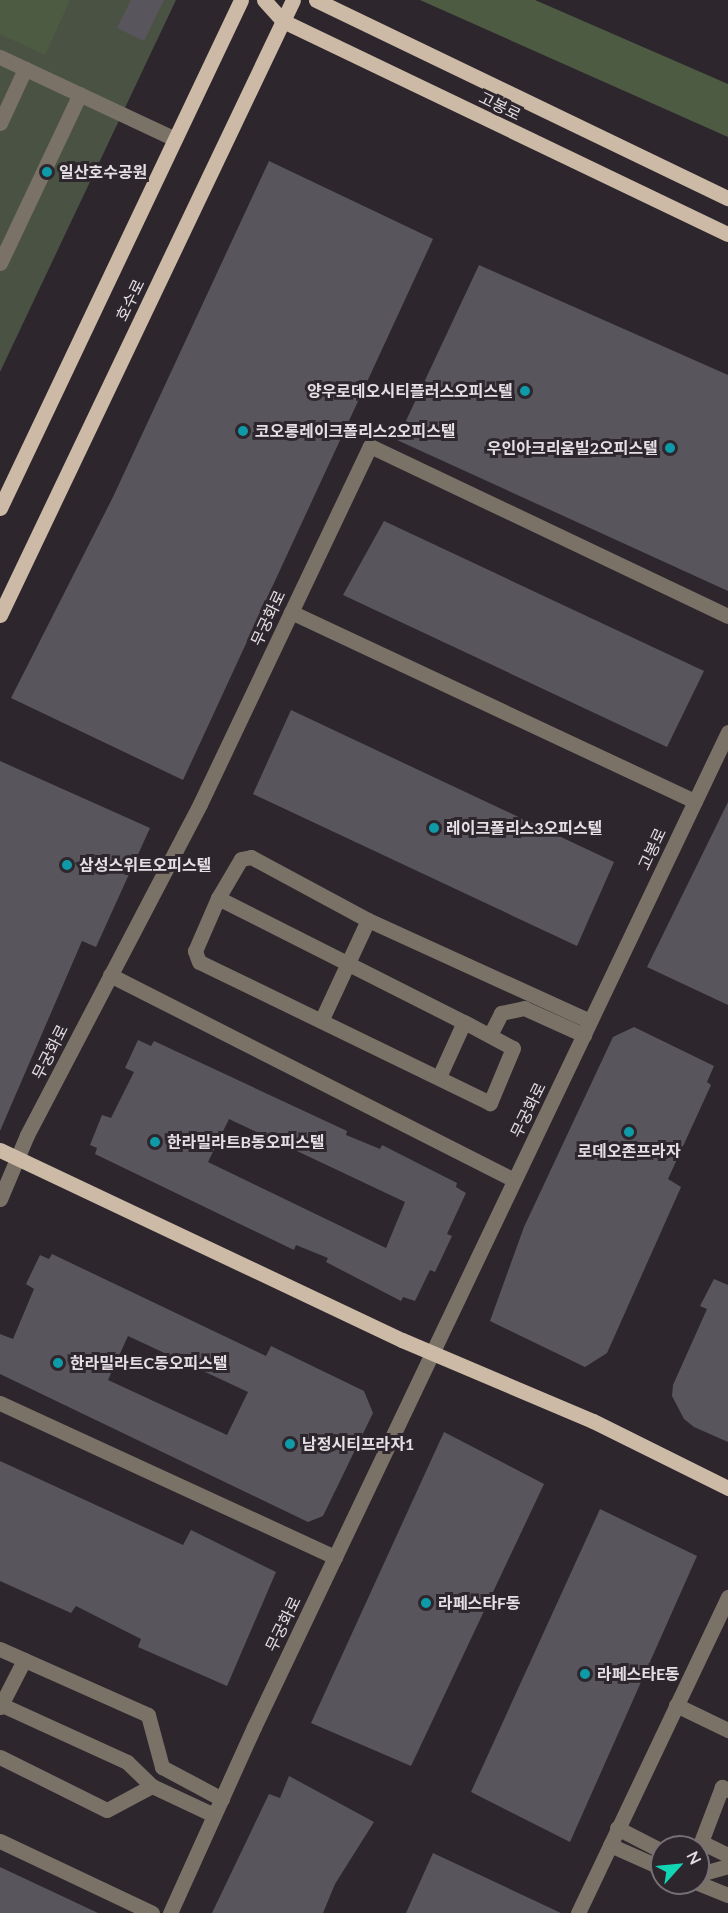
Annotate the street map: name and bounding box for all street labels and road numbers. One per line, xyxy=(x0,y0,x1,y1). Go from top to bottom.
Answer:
street label: 고봉로 xyxy=(476,88,524,124)
street label: 호수로 xyxy=(112,276,148,324)
street label: 무궁화로 xyxy=(247,587,289,649)
street label: 고봉로 xyxy=(634,825,670,873)
street label: 무궁화로 xyxy=(28,1021,72,1083)
street label: 무궁화로 xyxy=(506,1079,550,1141)
street label: 무궁화로 xyxy=(261,1593,305,1655)

